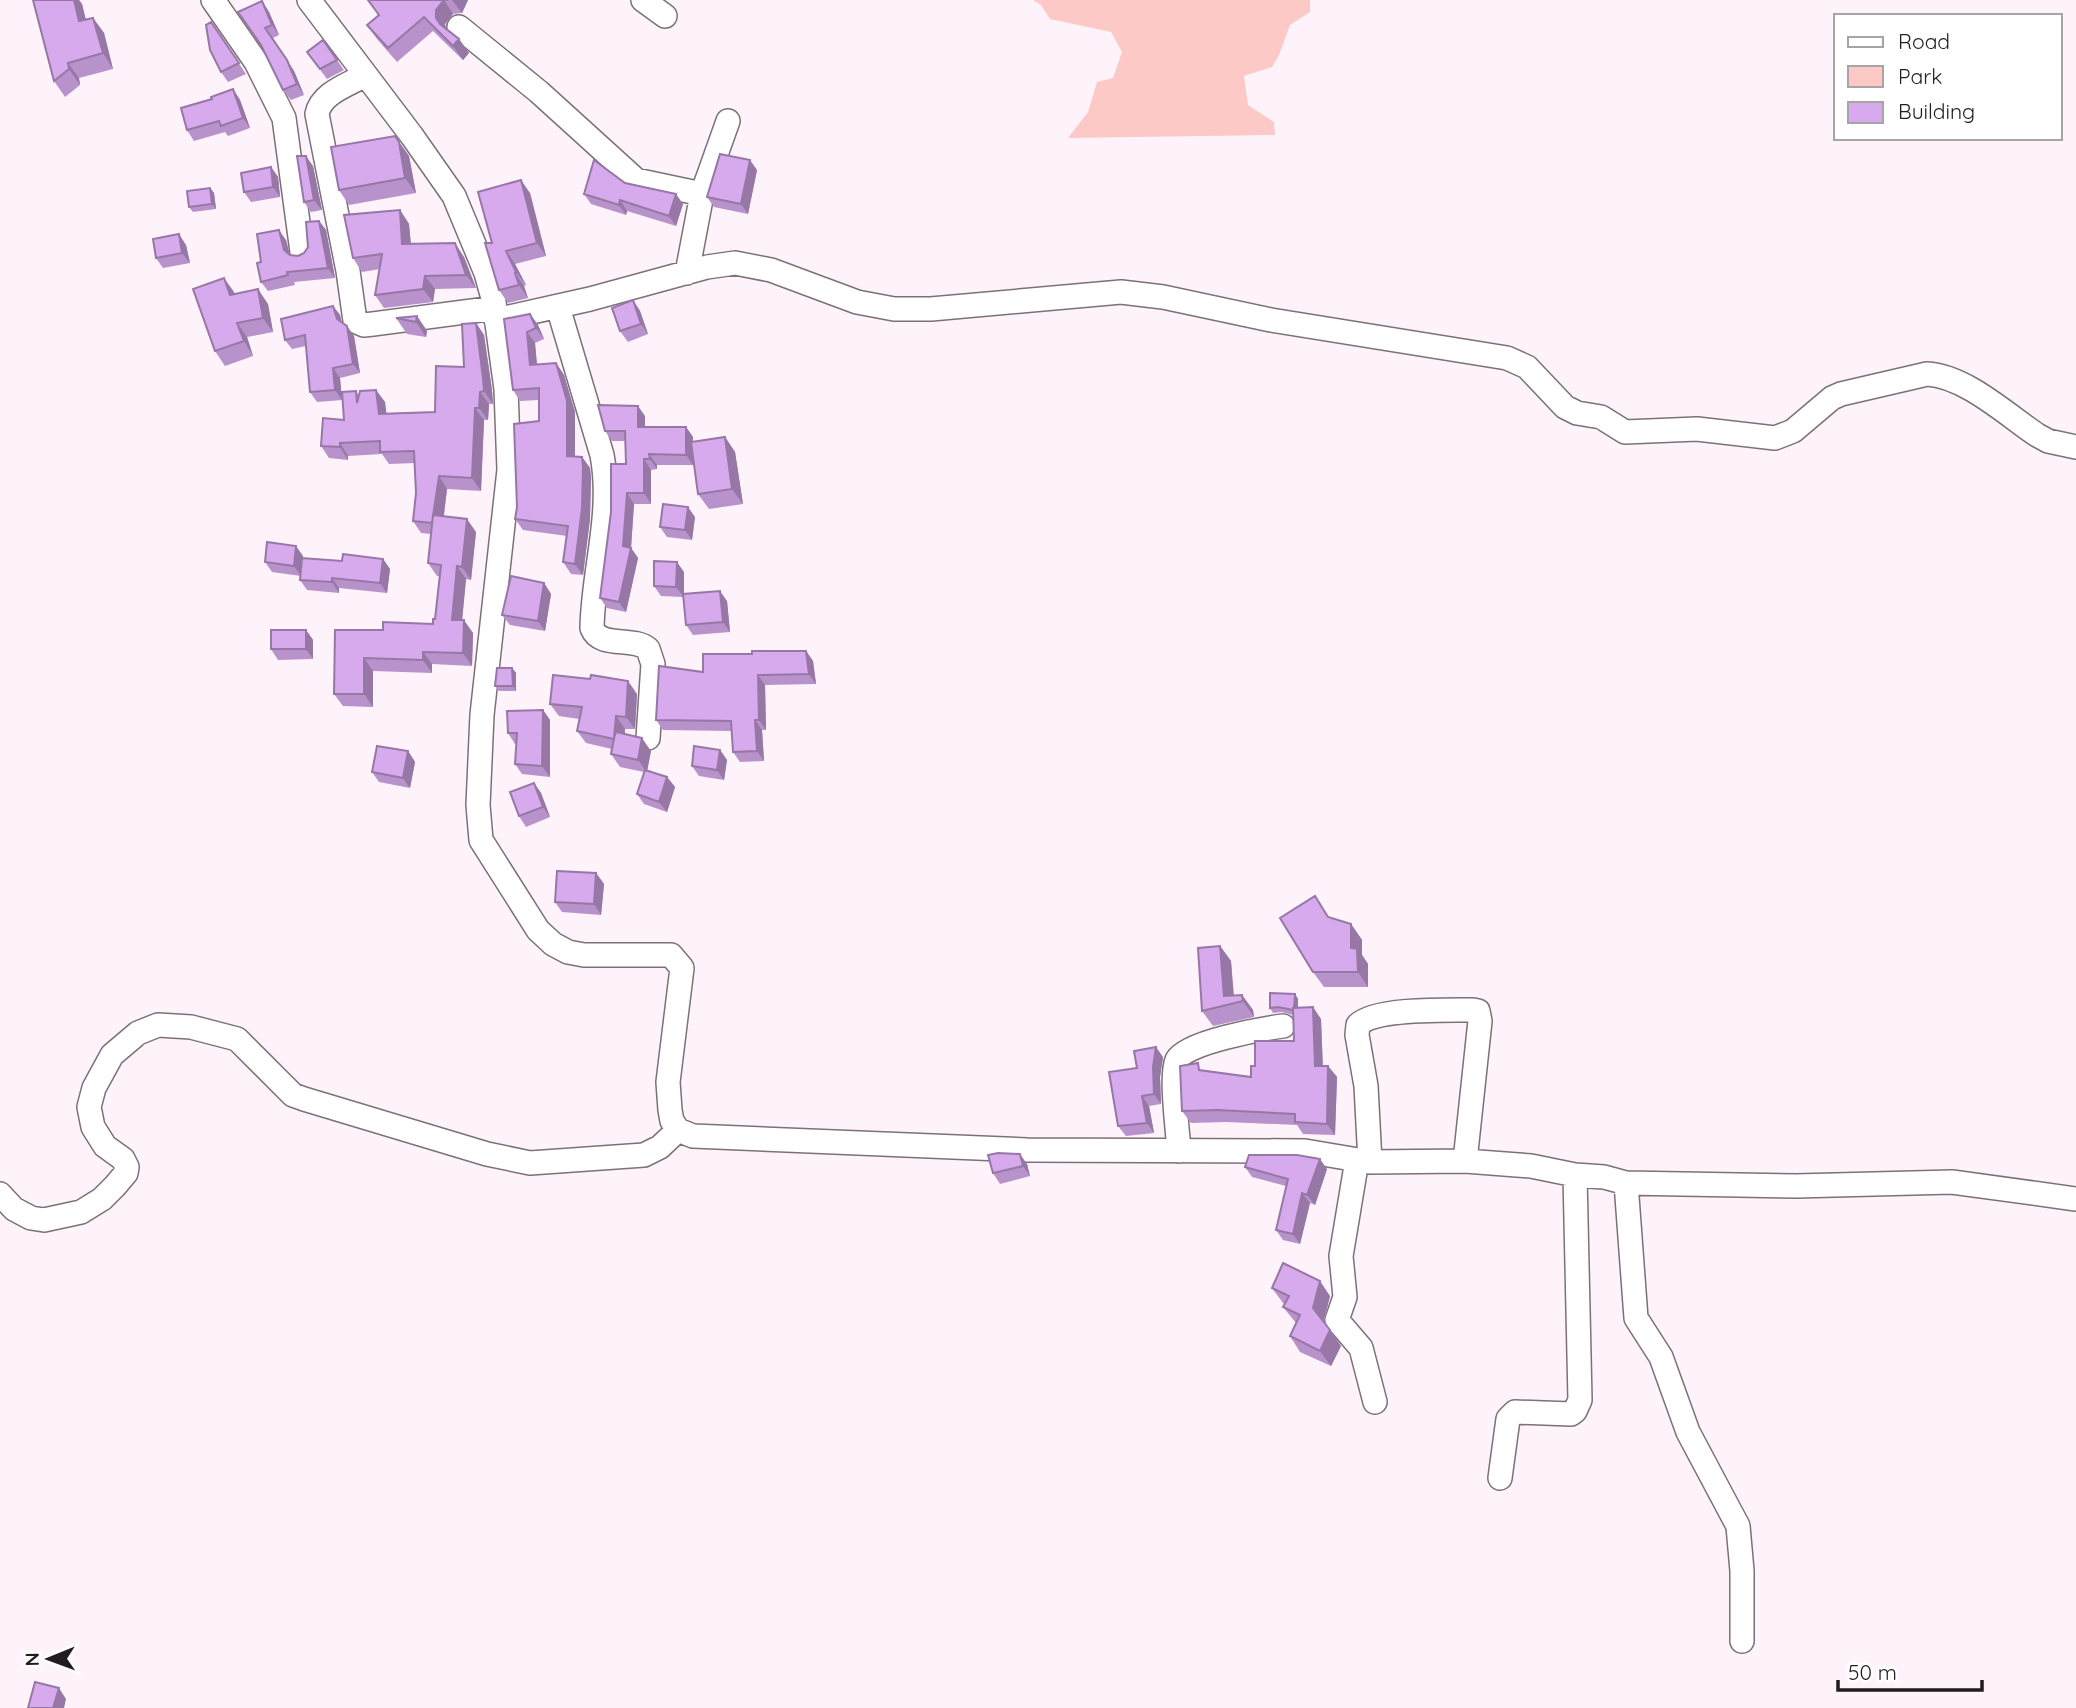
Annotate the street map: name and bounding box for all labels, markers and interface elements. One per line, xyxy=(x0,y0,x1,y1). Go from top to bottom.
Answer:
legend xyxy=(1834,14,2062,140)
text: Road xyxy=(1898,28,1950,54)
text: Park xyxy=(1898,63,1942,89)
text: Building xyxy=(1898,98,1975,124)
north arrow xyxy=(14,1624,84,1694)
scale bar xyxy=(1838,1648,1982,1692)
text: N xyxy=(20,1652,44,1666)
text: 50 m xyxy=(1848,1659,1897,1685)

